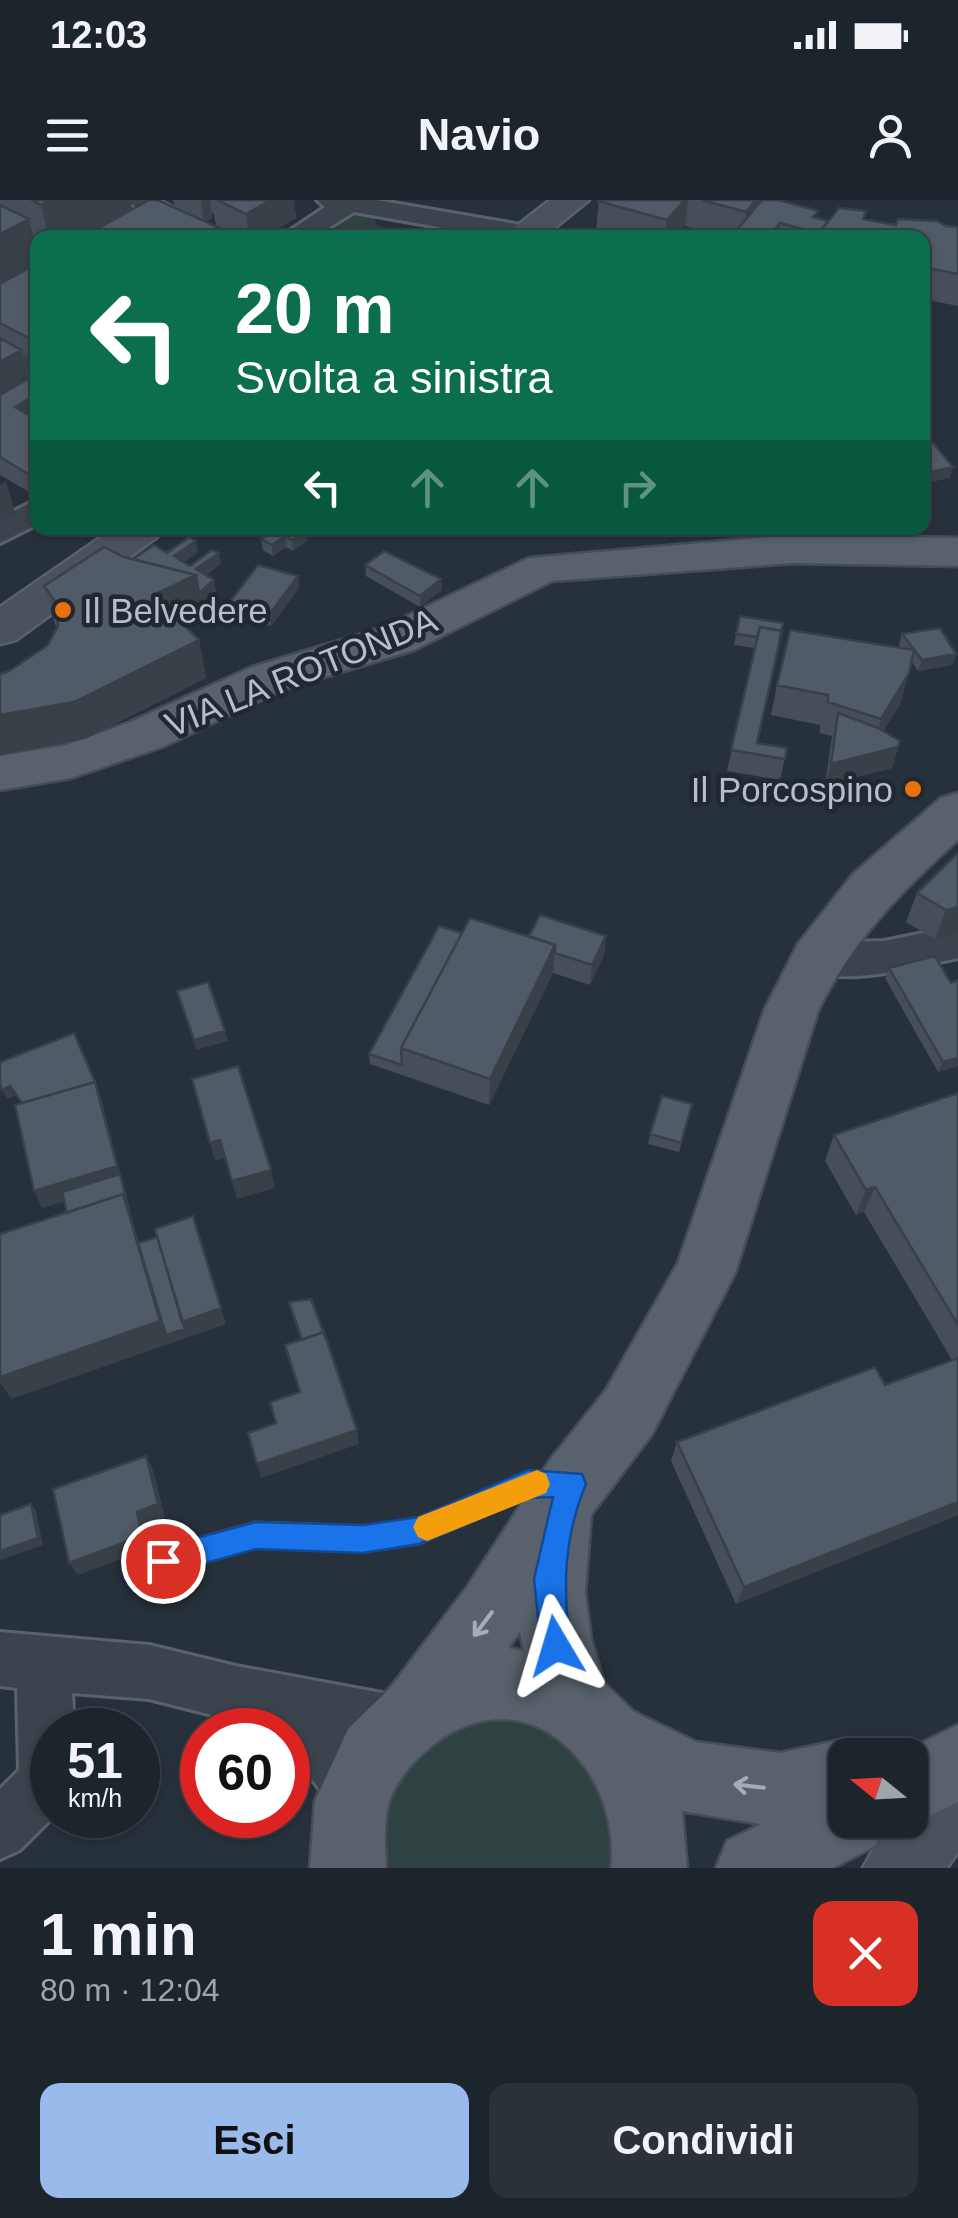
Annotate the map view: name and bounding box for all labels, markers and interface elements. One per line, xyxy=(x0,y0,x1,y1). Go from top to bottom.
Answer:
text: 12:03 xyxy=(50,14,147,56)
icon: menu xyxy=(40,108,95,163)
icon: person xyxy=(863,108,918,163)
text: Navio xyxy=(418,109,540,160)
icon: left xyxy=(70,270,200,400)
text: 20 m xyxy=(235,270,395,348)
text: Svolta a sinistra xyxy=(235,352,553,403)
icon: left xyxy=(295,460,350,515)
icon: ahead xyxy=(400,460,455,515)
icon: ahead xyxy=(505,460,560,515)
icon: right xyxy=(610,460,665,515)
place label: Il Belvedere xyxy=(83,591,268,630)
marker: Il Belvedere xyxy=(52,599,74,621)
street label: VIA LA ROTONDA xyxy=(160,600,443,744)
place label: Il Porcospino xyxy=(691,770,893,809)
marker: Il Porcospino xyxy=(902,778,924,800)
pin xyxy=(121,1519,206,1604)
icon: arrive xyxy=(136,1534,191,1589)
position arrow xyxy=(504,1594,608,1698)
one-way arrow xyxy=(472,1611,494,1637)
speed limit sign: 60 xyxy=(180,1708,310,1838)
text: 51 xyxy=(67,1733,123,1789)
north arrow xyxy=(828,1738,928,1838)
map controls xyxy=(828,1738,928,1838)
one-way arrow xyxy=(734,1776,766,1795)
text: km/h xyxy=(68,1784,122,1812)
text: 1 min xyxy=(40,1901,197,1968)
button: close xyxy=(813,1901,918,2006)
text: 80 m · 12:04 xyxy=(40,1972,220,2008)
button: Esci xyxy=(40,2083,469,2198)
button: Condividi xyxy=(489,2083,918,2198)

